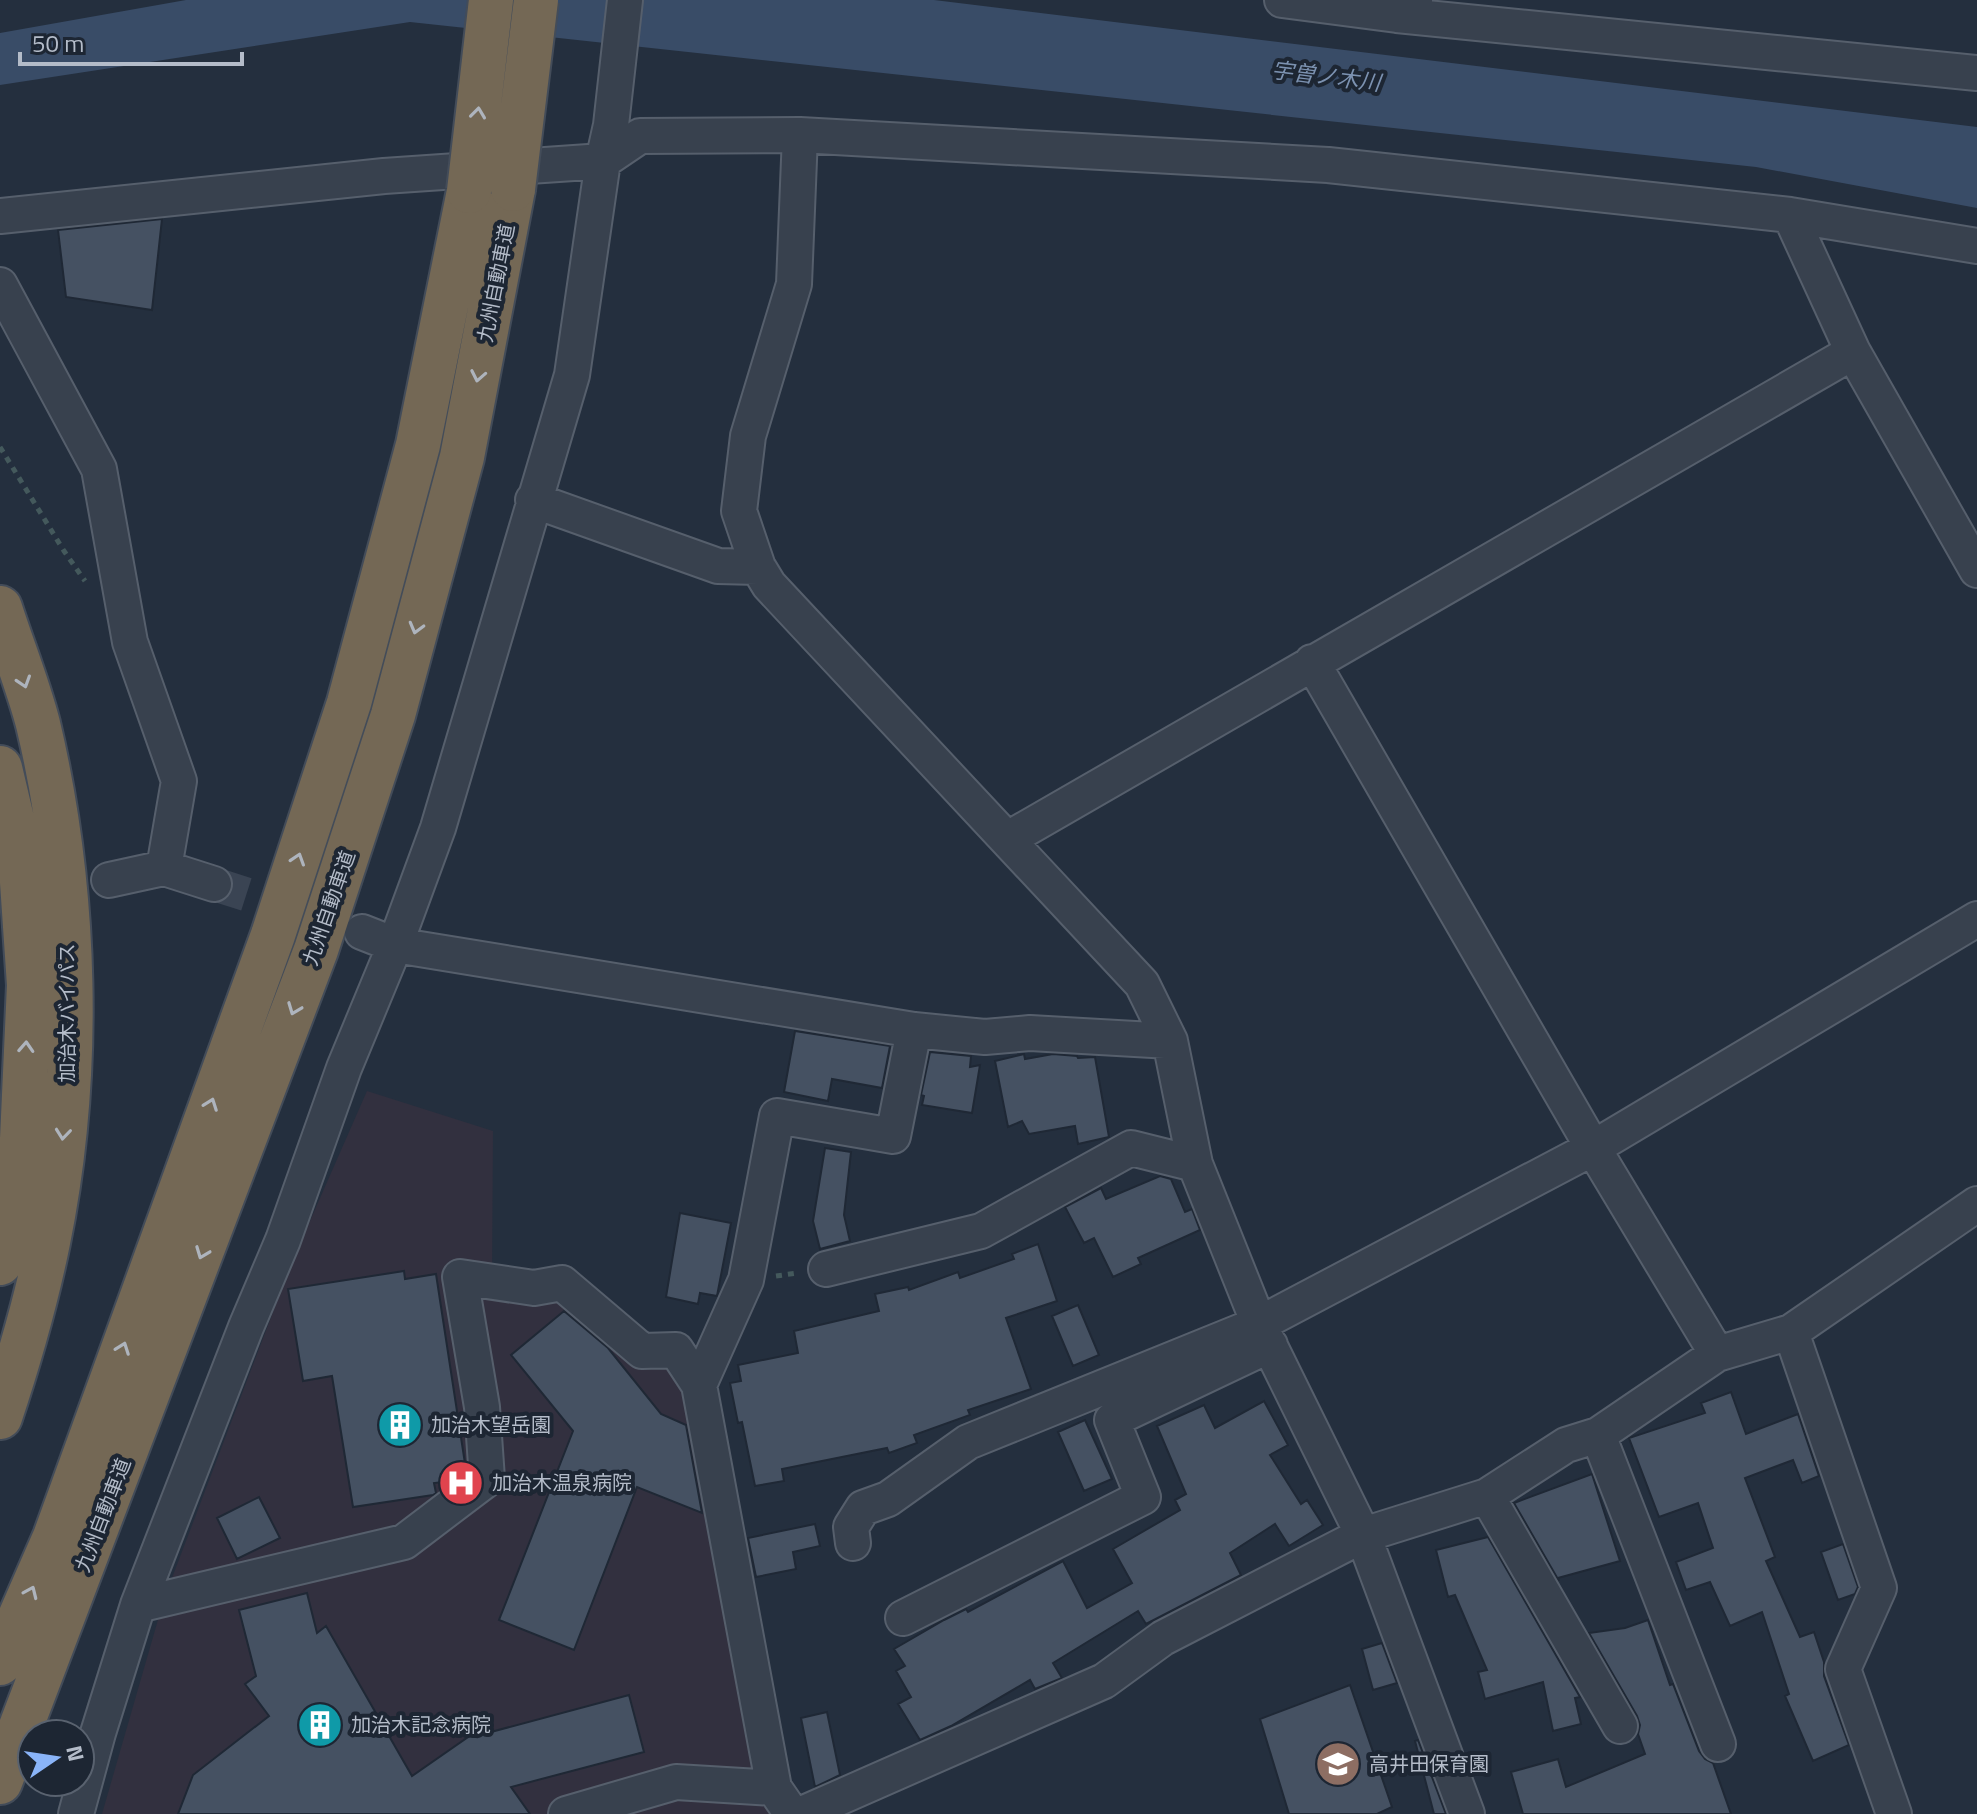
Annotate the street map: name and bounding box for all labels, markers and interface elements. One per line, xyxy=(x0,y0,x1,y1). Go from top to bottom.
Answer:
scale bar xyxy=(20,16,242,66)
text: 50 m xyxy=(32,25,84,61)
water label: 宇曽ノ木川 xyxy=(1269,52,1385,100)
one-way arrow xyxy=(469,106,486,120)
street label: 九州自動車道 xyxy=(469,221,522,345)
one-way arrow xyxy=(470,369,487,383)
one-way arrow xyxy=(409,621,426,635)
one-way arrow xyxy=(15,675,31,689)
street label: 九州自動車道 xyxy=(294,846,363,970)
one-way arrow xyxy=(288,853,304,867)
street label: 加治木バイパス xyxy=(51,943,82,1083)
one-way arrow xyxy=(287,1001,304,1015)
one-way arrow xyxy=(17,1040,34,1053)
one-way arrow xyxy=(201,1098,218,1112)
one-way arrow xyxy=(54,1127,71,1140)
one-way arrow xyxy=(196,1245,212,1259)
one-way arrow xyxy=(113,1342,129,1356)
building icon: 加治木望岳園 xyxy=(376,1401,424,1449)
place label: 加治木望岳園 xyxy=(431,1409,551,1440)
street label: 九州自動車道 xyxy=(67,1453,139,1576)
hospital icon: 加治木温泉病院 xyxy=(437,1459,485,1507)
place label: 加治木温泉病院 xyxy=(492,1467,632,1498)
one-way arrow xyxy=(22,1586,38,1600)
building icon: 加治木記念病院 xyxy=(296,1701,344,1749)
place label: 加治木記念病院 xyxy=(351,1709,491,1740)
north arrow xyxy=(16,1718,96,1798)
school or university icon: 高井田保育園 xyxy=(1314,1740,1362,1788)
text: N xyxy=(57,1742,94,1765)
place label: 高井田保育園 xyxy=(1369,1748,1489,1779)

